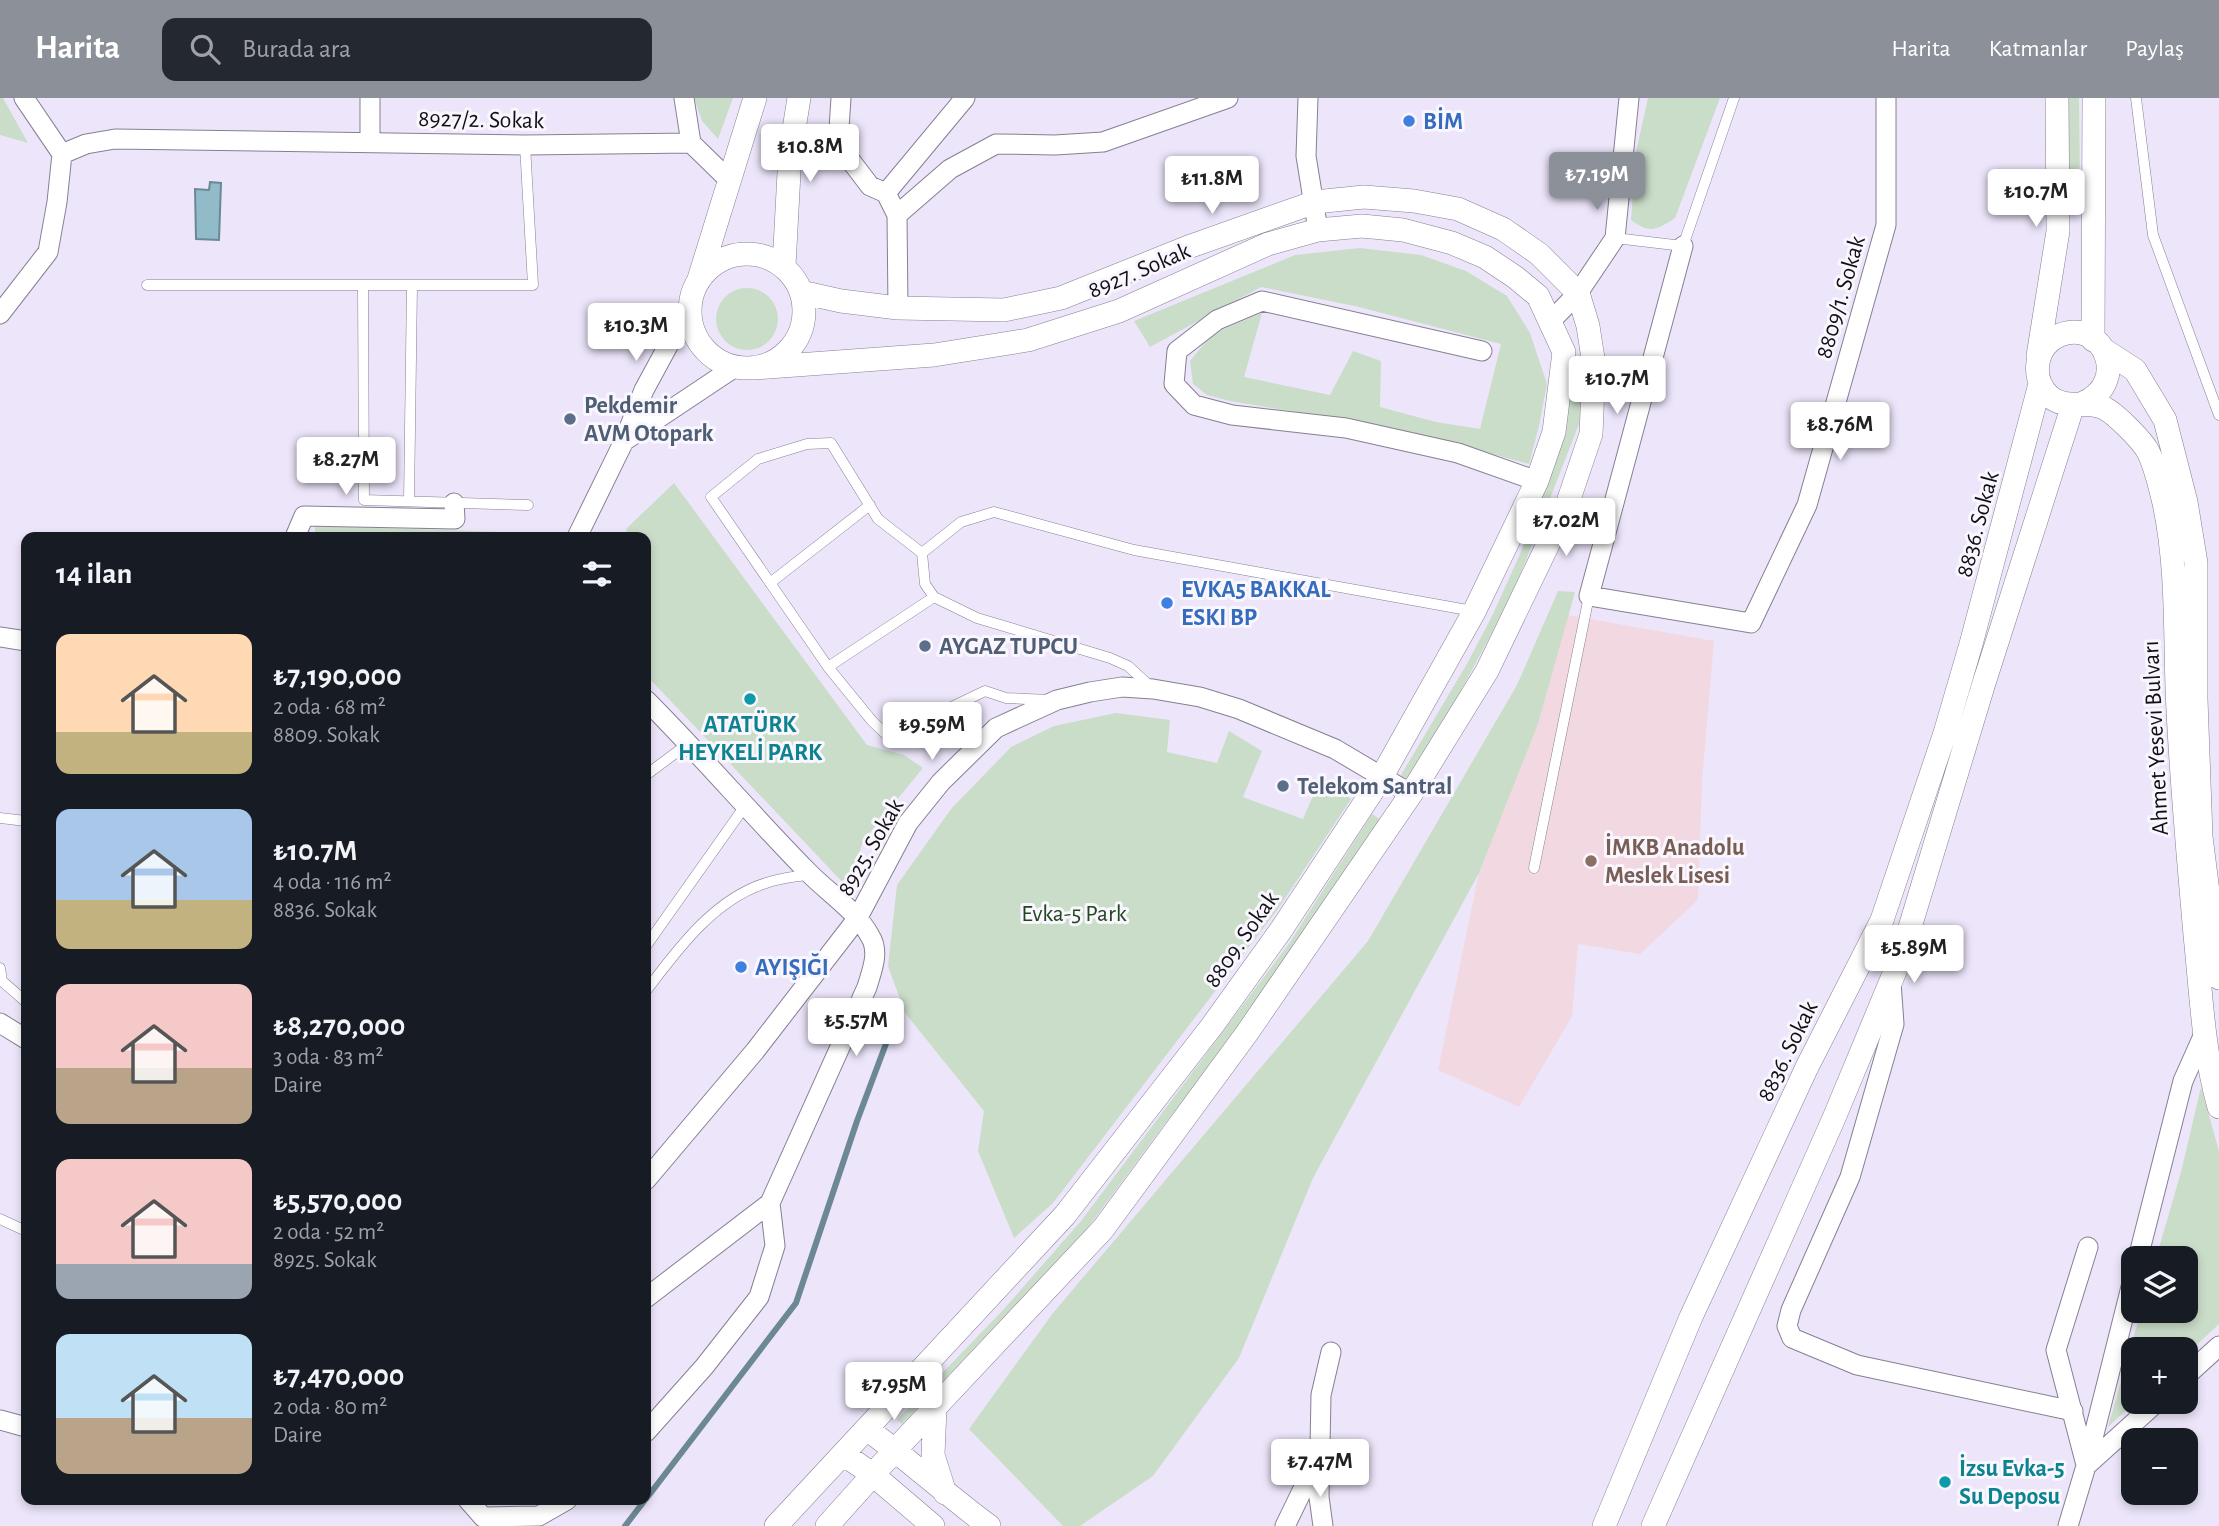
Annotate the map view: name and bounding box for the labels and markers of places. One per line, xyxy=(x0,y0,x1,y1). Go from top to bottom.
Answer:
place label: BİM xyxy=(1423,107,1463,134)
marker: BİM xyxy=(1401,113,1417,129)
pin: ₺10.8M xyxy=(753,125,867,184)
pin: ₺7.19M xyxy=(1540,152,1654,212)
pin: ₺11.8M xyxy=(1155,156,1269,216)
pin: ₺10.7M xyxy=(1979,170,2093,229)
pin: ₺10.3M xyxy=(579,303,693,363)
pin: ₺10.7M xyxy=(1560,356,1674,416)
place label: Pekdemir AVM Otopark xyxy=(584,394,713,446)
pin: ₺8.76M xyxy=(1783,402,1897,462)
marker: Pekdemir AVM Otopark xyxy=(562,411,578,427)
pin: ₺8.27M xyxy=(289,438,403,497)
pin: ₺7.02M xyxy=(1509,498,1623,558)
place label: EVKA5 BAKKAL ESKI BP xyxy=(1181,578,1331,630)
marker: EVKA5 BAKKAL ESKI BP xyxy=(1159,595,1175,611)
place label: AYGAZ TUPCU xyxy=(939,635,1078,659)
marker: AYGAZ TUPCU xyxy=(917,638,933,654)
marker: ATATÜRK HEYKELİ PARK xyxy=(742,691,758,707)
pin: ₺9.59M xyxy=(875,702,989,762)
place label: ATATÜRK HEYKELİ PARK xyxy=(678,710,823,765)
place label: Telekom Santral xyxy=(1297,775,1452,799)
marker: Telekom Santral xyxy=(1275,778,1291,794)
place label: İMKB Anadolu Meslek Lisesi xyxy=(1605,833,1745,888)
marker: İMKB Anadolu Meslek Lisesi xyxy=(1583,853,1599,869)
pin: ₺5.89M xyxy=(1857,926,1971,985)
place label: AYIŞIĞI xyxy=(755,953,829,980)
marker: AYIŞIĞI xyxy=(733,959,749,975)
pin: ₺5.57M xyxy=(799,998,913,1058)
pin: ₺7.95M xyxy=(837,1362,951,1422)
pin: ₺7.47M xyxy=(1263,1440,1377,1499)
place label: İzsu Evka-5 Su Deposu xyxy=(1959,1454,2065,1509)
marker: İzsu Evka-5 Su Deposu xyxy=(1937,1474,1953,1490)

